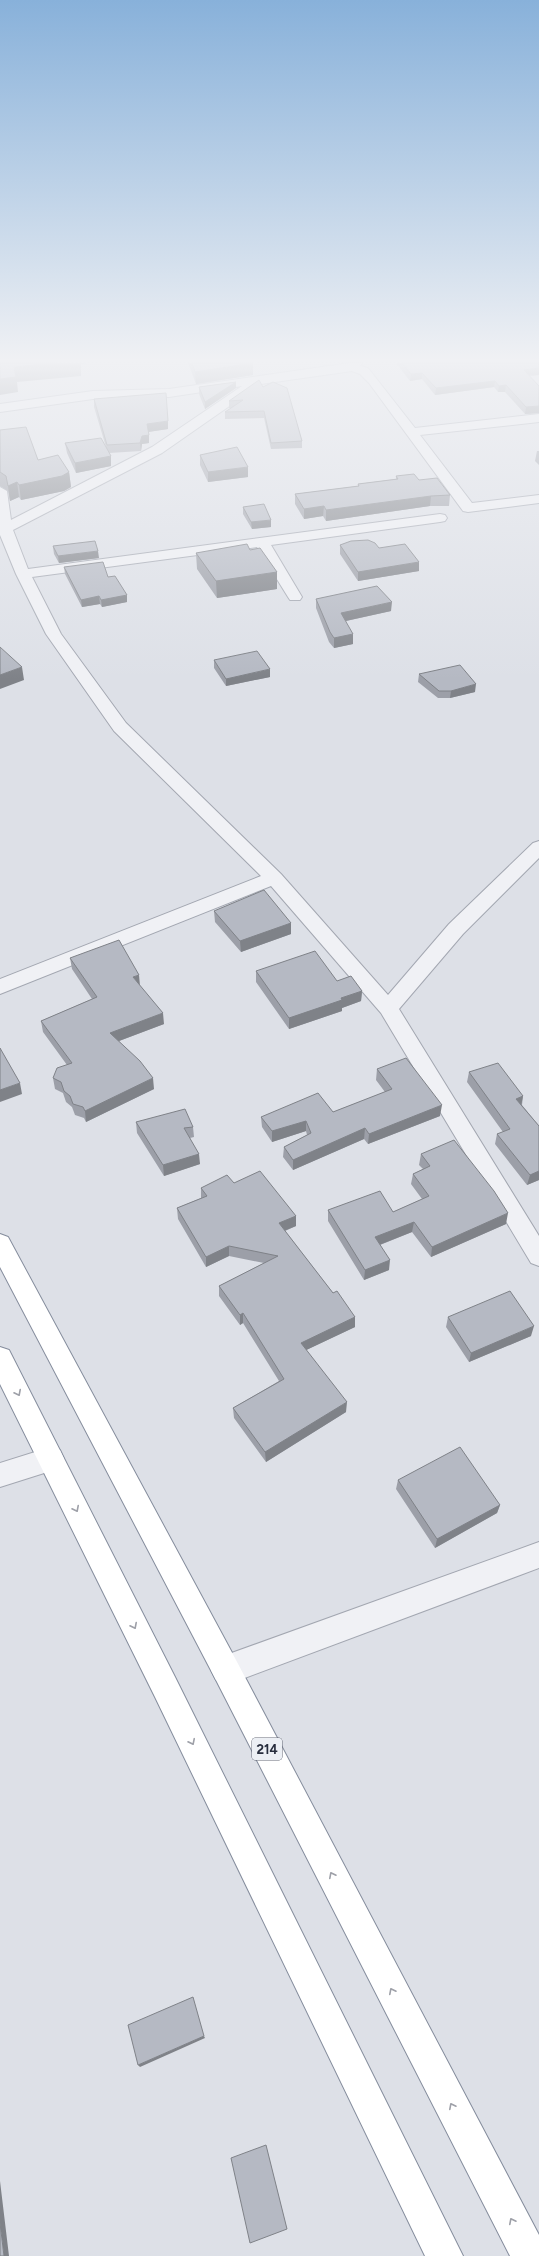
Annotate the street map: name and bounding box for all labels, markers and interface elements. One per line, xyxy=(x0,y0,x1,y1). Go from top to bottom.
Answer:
one-way arrow xyxy=(13,1389,20,1397)
one-way arrow xyxy=(71,1505,79,1513)
one-way arrow xyxy=(129,1621,137,1629)
one-way arrow xyxy=(187,1738,195,1745)
road number: 214 xyxy=(252,1738,282,1760)
one-way arrow xyxy=(329,1872,337,1879)
one-way arrow xyxy=(389,1987,397,1995)
one-way arrow xyxy=(449,2103,457,2110)
one-way arrow xyxy=(509,2218,517,2226)

